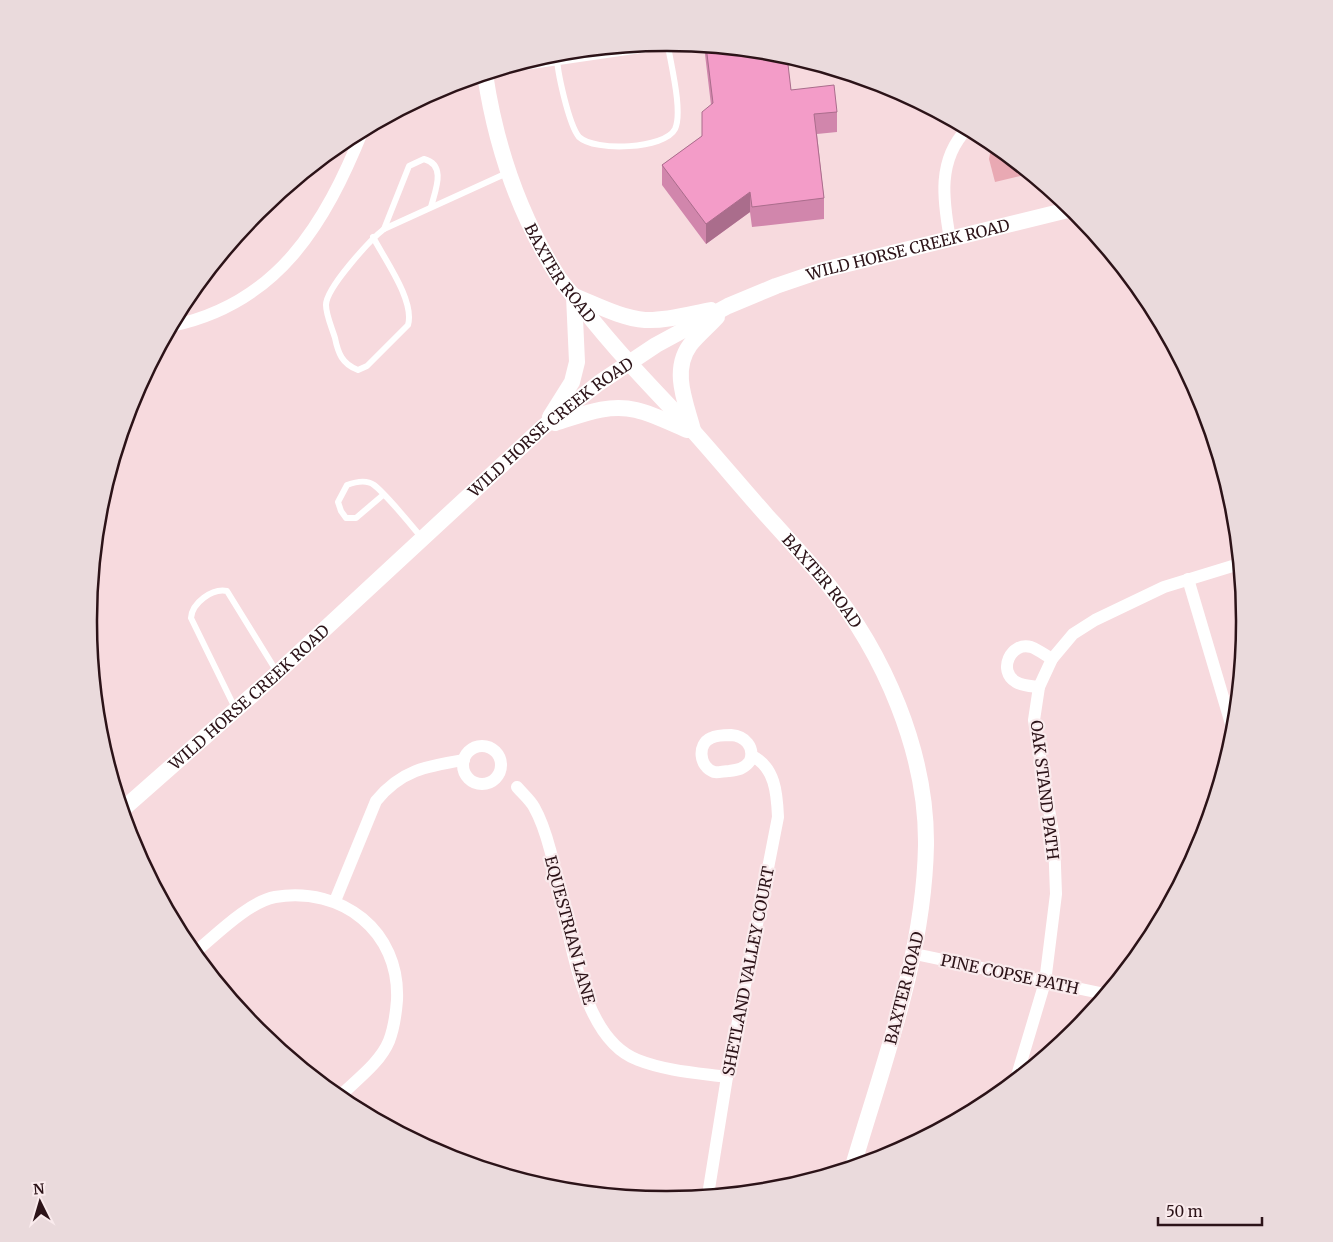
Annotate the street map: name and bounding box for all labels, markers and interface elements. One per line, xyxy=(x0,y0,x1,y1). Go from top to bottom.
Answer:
street label: WILD HORSE CREEK ROAD xyxy=(803,215,1012,285)
street label: BAXTER ROAD xyxy=(520,220,600,327)
street label: WILD HORSE CREEK ROAD xyxy=(463,353,637,502)
street label: BAXTER ROAD xyxy=(778,529,866,632)
street label: WILD HORSE CREEK ROAD xyxy=(164,620,333,775)
street label: OAK STAND PATH xyxy=(1027,719,1064,861)
street label: EQUESTRIAN LANE xyxy=(541,853,600,1007)
street label: SHETLAND VALLEY COURT xyxy=(718,865,778,1077)
street label: BAXTER ROAD xyxy=(880,930,928,1046)
street label: PINE COPSE PATH xyxy=(939,950,1081,998)
north arrow xyxy=(15,1177,65,1227)
text: N xyxy=(33,1180,45,1198)
scale bar xyxy=(1158,1194,1262,1226)
text: 50 m xyxy=(1166,1202,1203,1221)

